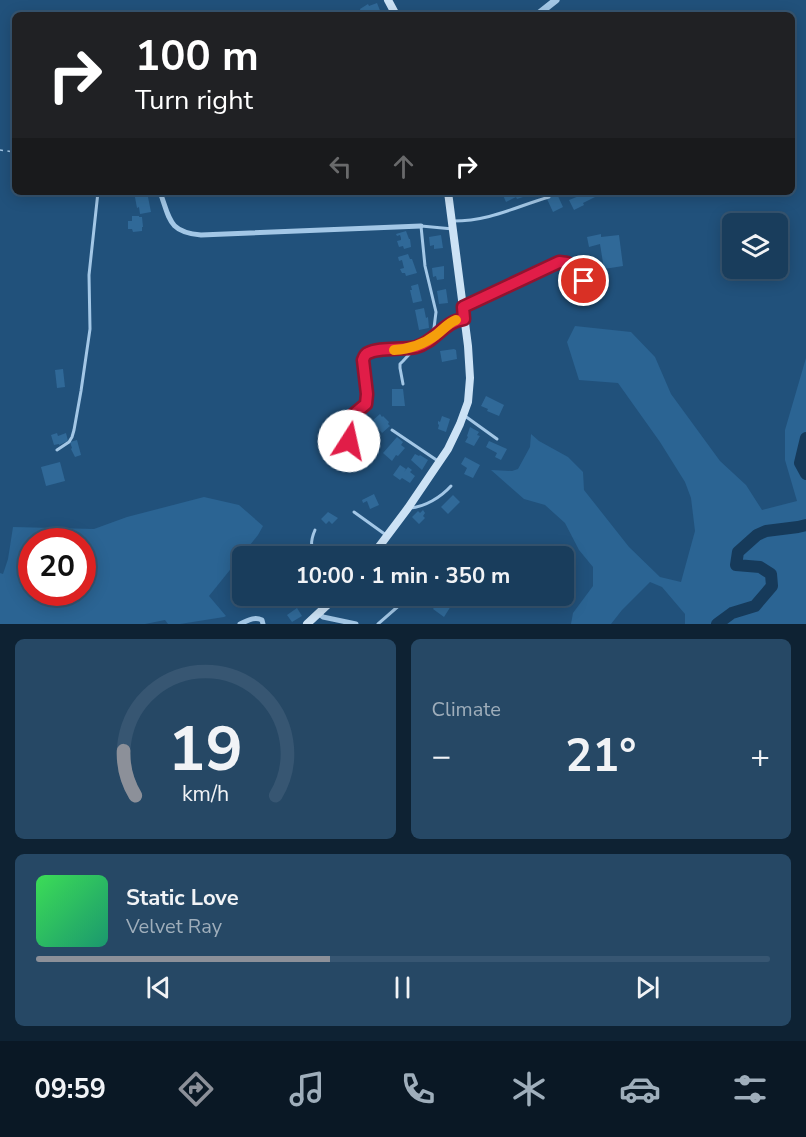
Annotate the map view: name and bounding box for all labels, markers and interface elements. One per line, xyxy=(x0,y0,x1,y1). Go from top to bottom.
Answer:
text: 100 m xyxy=(135,28,259,85)
icon: right xyxy=(36,36,114,114)
text: Turn right xyxy=(135,82,253,119)
icon: left xyxy=(324,150,357,183)
icon: ahead xyxy=(387,150,420,183)
icon: right xyxy=(450,150,483,183)
map controls xyxy=(722,213,788,279)
button: layers xyxy=(722,213,788,279)
pin xyxy=(558,255,609,306)
icon: arrive xyxy=(567,264,600,297)
position arrow xyxy=(317,409,381,473)
speed limit sign: 20 xyxy=(18,528,96,606)
text: 10:00 · 1 min · 350 m xyxy=(296,561,510,591)
text: Climate xyxy=(432,696,501,723)
text: 19 xyxy=(168,707,243,792)
text: 21° xyxy=(565,726,636,787)
text: − xyxy=(432,734,451,779)
text: + xyxy=(750,734,770,779)
text: km/h xyxy=(182,779,229,809)
text: Static Love xyxy=(126,883,239,913)
text: Velvet Ray xyxy=(126,913,222,940)
icon: previous xyxy=(142,971,175,1004)
icon: pause xyxy=(386,971,419,1004)
icon: next xyxy=(631,971,664,1004)
icon: directions xyxy=(175,1068,217,1110)
icon: music xyxy=(286,1068,328,1110)
icon: phone xyxy=(397,1068,439,1110)
icon: climate xyxy=(508,1068,550,1110)
icon: car xyxy=(619,1068,661,1110)
icon: filters xyxy=(729,1068,771,1110)
text: 09:59 xyxy=(34,1071,106,1108)

